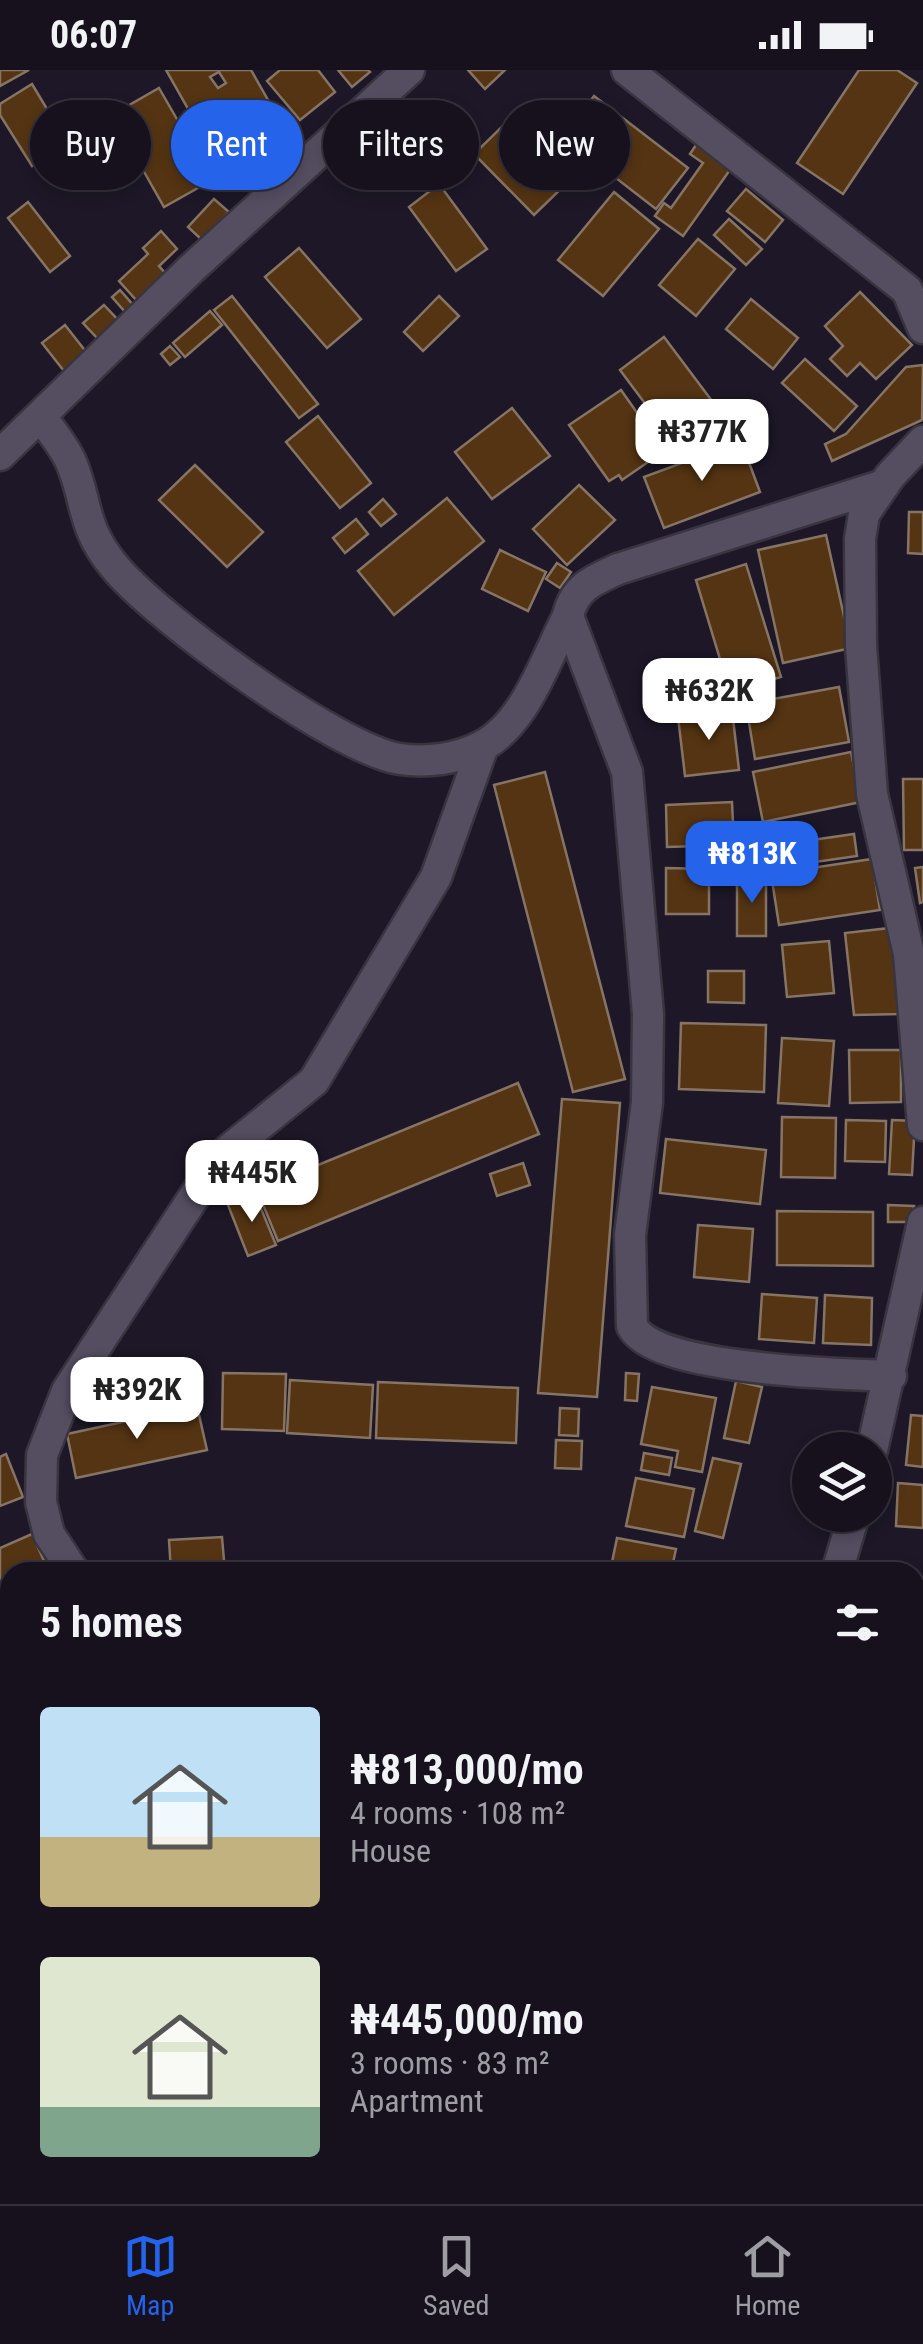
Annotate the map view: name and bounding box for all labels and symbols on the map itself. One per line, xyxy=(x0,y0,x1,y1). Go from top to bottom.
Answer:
pin: ₦377K xyxy=(632,399,772,484)
pin: ₦632K xyxy=(639,658,779,743)
pin: ₦813K xyxy=(682,821,822,906)
pin: ₦445K xyxy=(182,1140,322,1225)
pin: ₦392K xyxy=(67,1357,207,1442)

